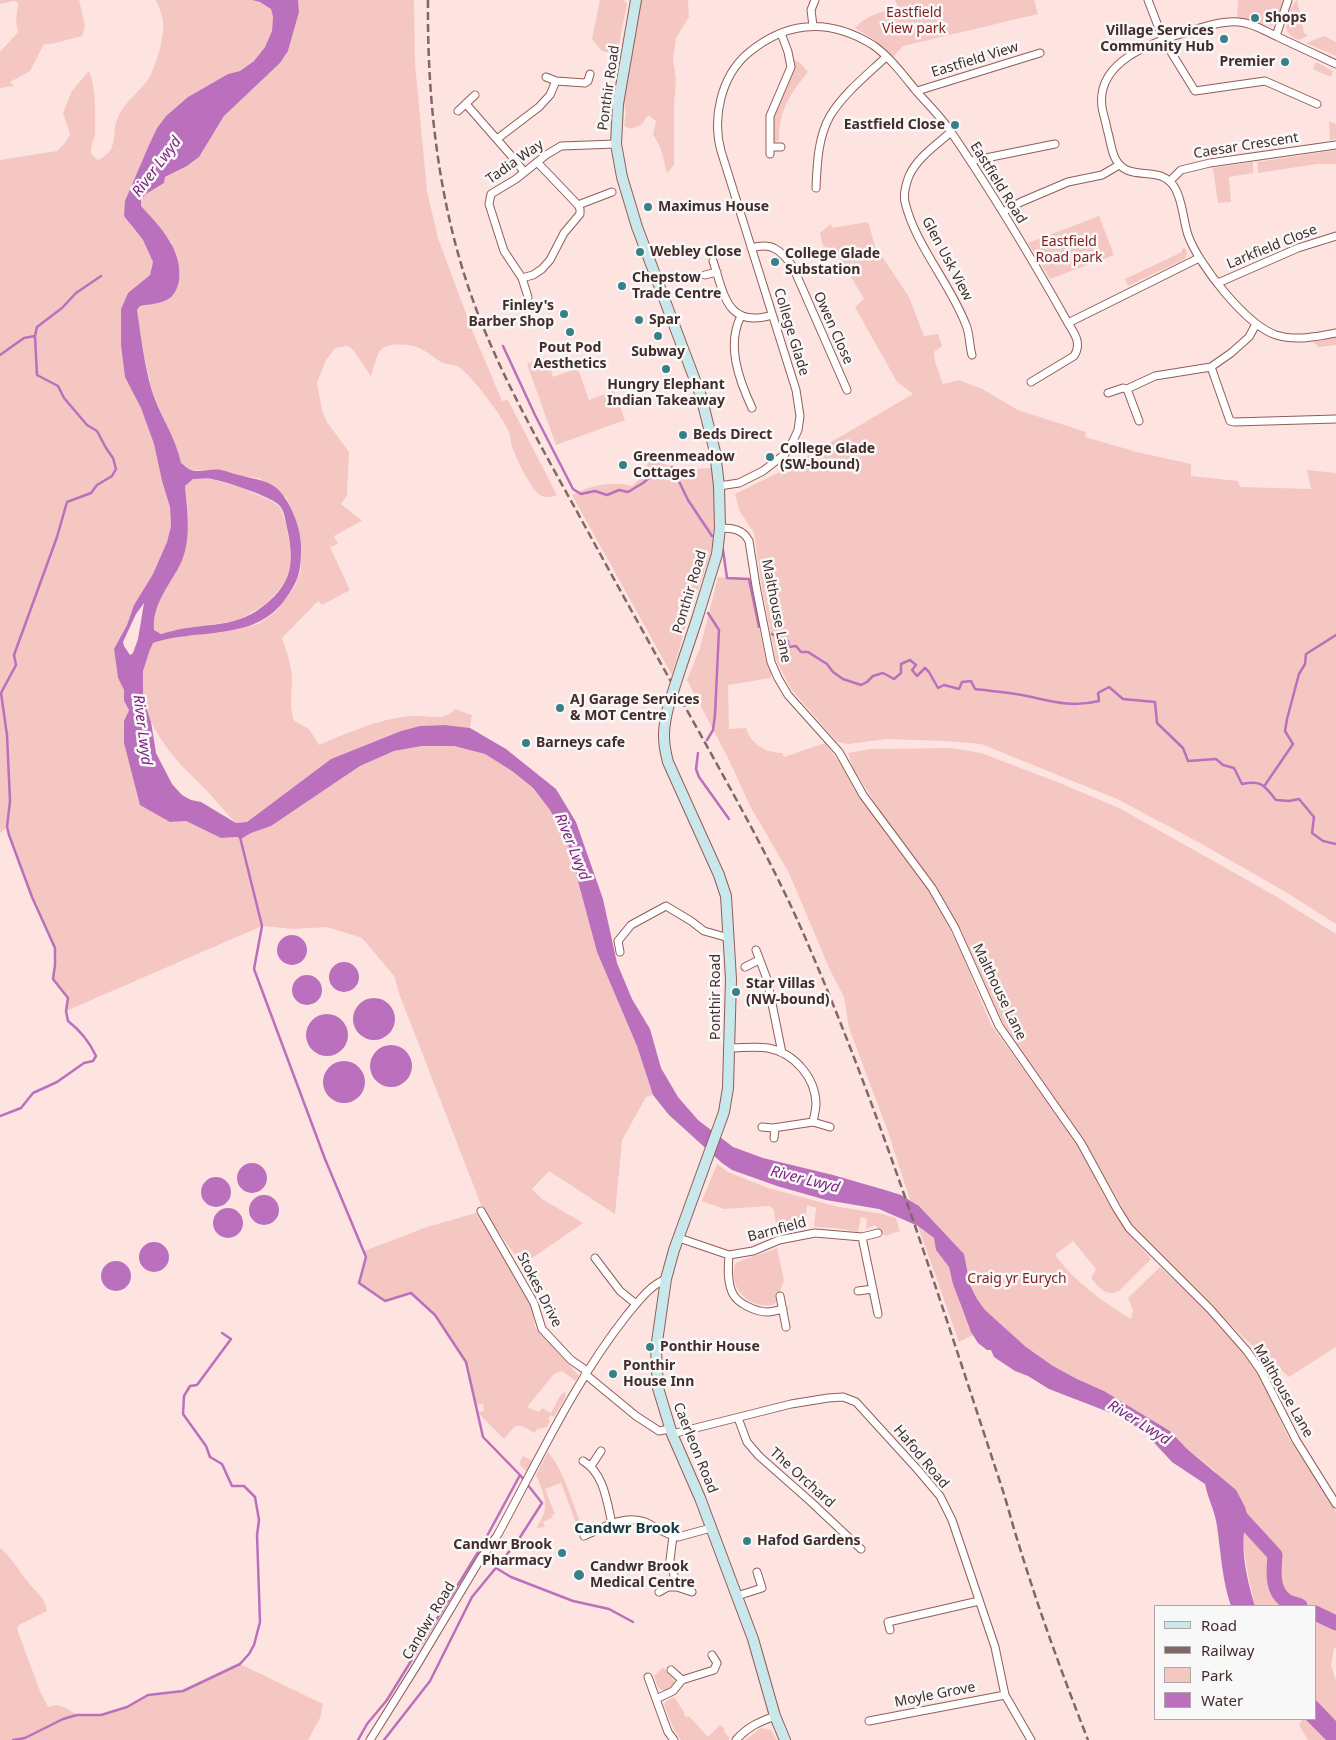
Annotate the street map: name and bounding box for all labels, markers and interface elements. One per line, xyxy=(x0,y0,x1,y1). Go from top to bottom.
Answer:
park label: Eastfield View park xyxy=(882,5,946,38)
place label: Shops xyxy=(1265,10,1306,26)
marker: Shops xyxy=(1249,12,1261,24)
place label: Village Services Community Hub xyxy=(1100,23,1214,56)
marker: Village Services Community Hub xyxy=(1218,33,1230,45)
street label: Eastfield View xyxy=(929,39,1021,81)
street label: Ponthir Road xyxy=(595,44,623,132)
place label: Premier xyxy=(1220,54,1275,70)
marker: Premier xyxy=(1279,56,1291,68)
place label: Eastfield Close xyxy=(844,117,945,133)
marker: Eastfield Close xyxy=(949,119,961,131)
street label: Caesar Crescent xyxy=(1192,129,1300,163)
water label: River Lwyd xyxy=(129,133,185,201)
street label: Tadia Way xyxy=(483,136,547,188)
street label: Eastfield Road xyxy=(966,139,1030,227)
place label: Maximus House xyxy=(658,199,769,215)
marker: Maximus House xyxy=(642,201,654,213)
street label: Glen Usk View xyxy=(918,214,976,304)
street label: Larkfield Close xyxy=(1224,221,1320,273)
park label: Eastfield Road park xyxy=(1035,234,1103,266)
place label: Webley Close xyxy=(650,244,742,260)
marker: Webley Close xyxy=(634,246,646,258)
place label: College Glade Substation xyxy=(785,246,880,278)
marker: College Glade Substation xyxy=(769,256,781,268)
place label: Chepstow Trade Centre xyxy=(632,270,721,302)
marker: Chepstow Trade Centre xyxy=(616,280,628,292)
street label: College Glade xyxy=(770,286,812,378)
street label: Owen Close xyxy=(810,289,856,367)
place label: Finley's Barber Shop xyxy=(469,298,554,331)
marker: Finley's Barber Shop xyxy=(558,308,570,320)
place label: Spar xyxy=(649,312,680,328)
marker: Spar xyxy=(633,314,645,326)
marker: Pout Pod Aesthetics xyxy=(564,326,576,338)
marker: Subway xyxy=(652,330,664,342)
place label: Pout Pod Aesthetics xyxy=(533,340,607,372)
place label: Subway xyxy=(631,344,685,360)
marker: Hungry Elephant Indian Takeaway xyxy=(660,363,672,375)
place label: Hungry Elephant Indian Takeaway xyxy=(607,377,725,410)
place label: Beds Direct xyxy=(693,427,772,443)
marker: Beds Direct xyxy=(677,429,689,441)
place label: College Glade (SW-bound) xyxy=(780,441,875,474)
place label: Greenmeadow Cottages xyxy=(633,449,735,482)
marker: College Glade (SW-bound) xyxy=(764,451,776,463)
marker: Greenmeadow Cottages xyxy=(617,459,629,471)
street label: Ponthir Road xyxy=(669,548,711,636)
street label: Malthouse Lane xyxy=(758,558,794,664)
place label: AJ Garage Services & MOT Centre xyxy=(570,692,700,724)
water label: River Lwyd xyxy=(129,694,155,766)
marker: AJ Garage Services & MOT Centre xyxy=(554,702,566,714)
place label: Barneys cafe xyxy=(536,735,625,751)
marker: Barneys cafe xyxy=(520,737,532,749)
water label: River Lwyd xyxy=(550,811,594,883)
street label: Malthouse Lane xyxy=(968,941,1030,1043)
street label: Ponthir Road xyxy=(708,954,724,1040)
place label: Star Villas (NW-bound) xyxy=(746,976,830,1009)
marker: Star Villas (NW-bound) xyxy=(730,986,742,998)
water label: River Lwyd xyxy=(769,1163,841,1197)
street label: Barnfield xyxy=(746,1214,808,1246)
street label: Stokes Drive xyxy=(513,1250,565,1330)
park label: Craig yr Eurych xyxy=(967,1271,1067,1287)
place label: Ponthir House xyxy=(660,1339,760,1355)
marker: Ponthir House xyxy=(644,1341,656,1353)
street label: Malthouse Lane xyxy=(1249,1341,1317,1441)
place label: Ponthir House Inn xyxy=(623,1358,694,1390)
marker: Ponthir House Inn xyxy=(607,1368,619,1380)
water label: River Lwyd xyxy=(1104,1397,1174,1449)
street label: Caerleon Road xyxy=(669,1400,721,1496)
street label: Hafod Road xyxy=(890,1422,952,1492)
street label: The Orchard xyxy=(766,1444,838,1512)
district label: Candwr Brook xyxy=(574,1520,680,1538)
place label: Hafod Gardens xyxy=(757,1533,861,1549)
marker: Hafod Gardens xyxy=(741,1535,753,1547)
place label: Candwr Brook Pharmacy xyxy=(453,1537,552,1570)
marker: Candwr Brook Pharmacy xyxy=(556,1547,568,1559)
place label: Candwr Brook Medical Centre xyxy=(590,1559,695,1591)
marker: Candwr Brook Medical Centre xyxy=(572,1568,586,1582)
street label: Candwr Road xyxy=(399,1579,459,1663)
legend xyxy=(1154,1605,1316,1720)
text: Road xyxy=(1201,1615,1237,1635)
text: Railway xyxy=(1201,1640,1254,1660)
text: Park xyxy=(1201,1665,1233,1685)
street label: Moyle Grove xyxy=(893,1679,977,1711)
text: Water xyxy=(1201,1690,1243,1710)

